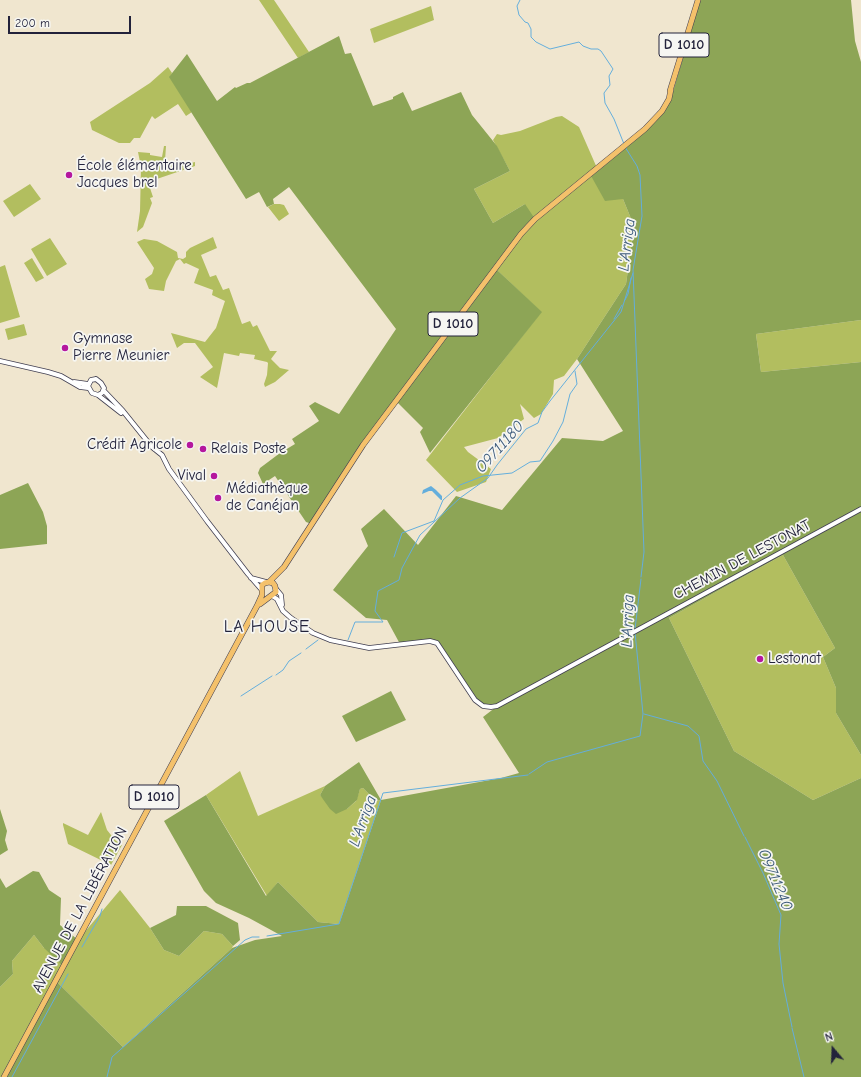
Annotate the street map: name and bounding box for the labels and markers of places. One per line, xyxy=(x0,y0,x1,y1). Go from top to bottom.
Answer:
place label: École élémentaire Jacques brel xyxy=(77,157,192,192)
marker: École élémentaire Jacques brel xyxy=(64,170,74,180)
place label: Gymnase Pierre Meunier xyxy=(73,330,169,365)
marker: Gymnase Pierre Meunier xyxy=(60,343,70,353)
place label: Crédit Agricole xyxy=(87,436,182,454)
marker: Crédit Agricole xyxy=(185,440,195,450)
place label: Relais Poste xyxy=(211,440,286,458)
marker: Relais Poste xyxy=(198,444,208,454)
place label: Vival xyxy=(178,467,206,485)
marker: Vival xyxy=(209,471,219,481)
place label: Médiathèque de Canéjan xyxy=(226,480,308,515)
marker: Médiathèque de Canéjan xyxy=(213,493,223,503)
place label: Lestonat xyxy=(768,650,821,668)
marker: Lestonat xyxy=(755,654,765,664)

